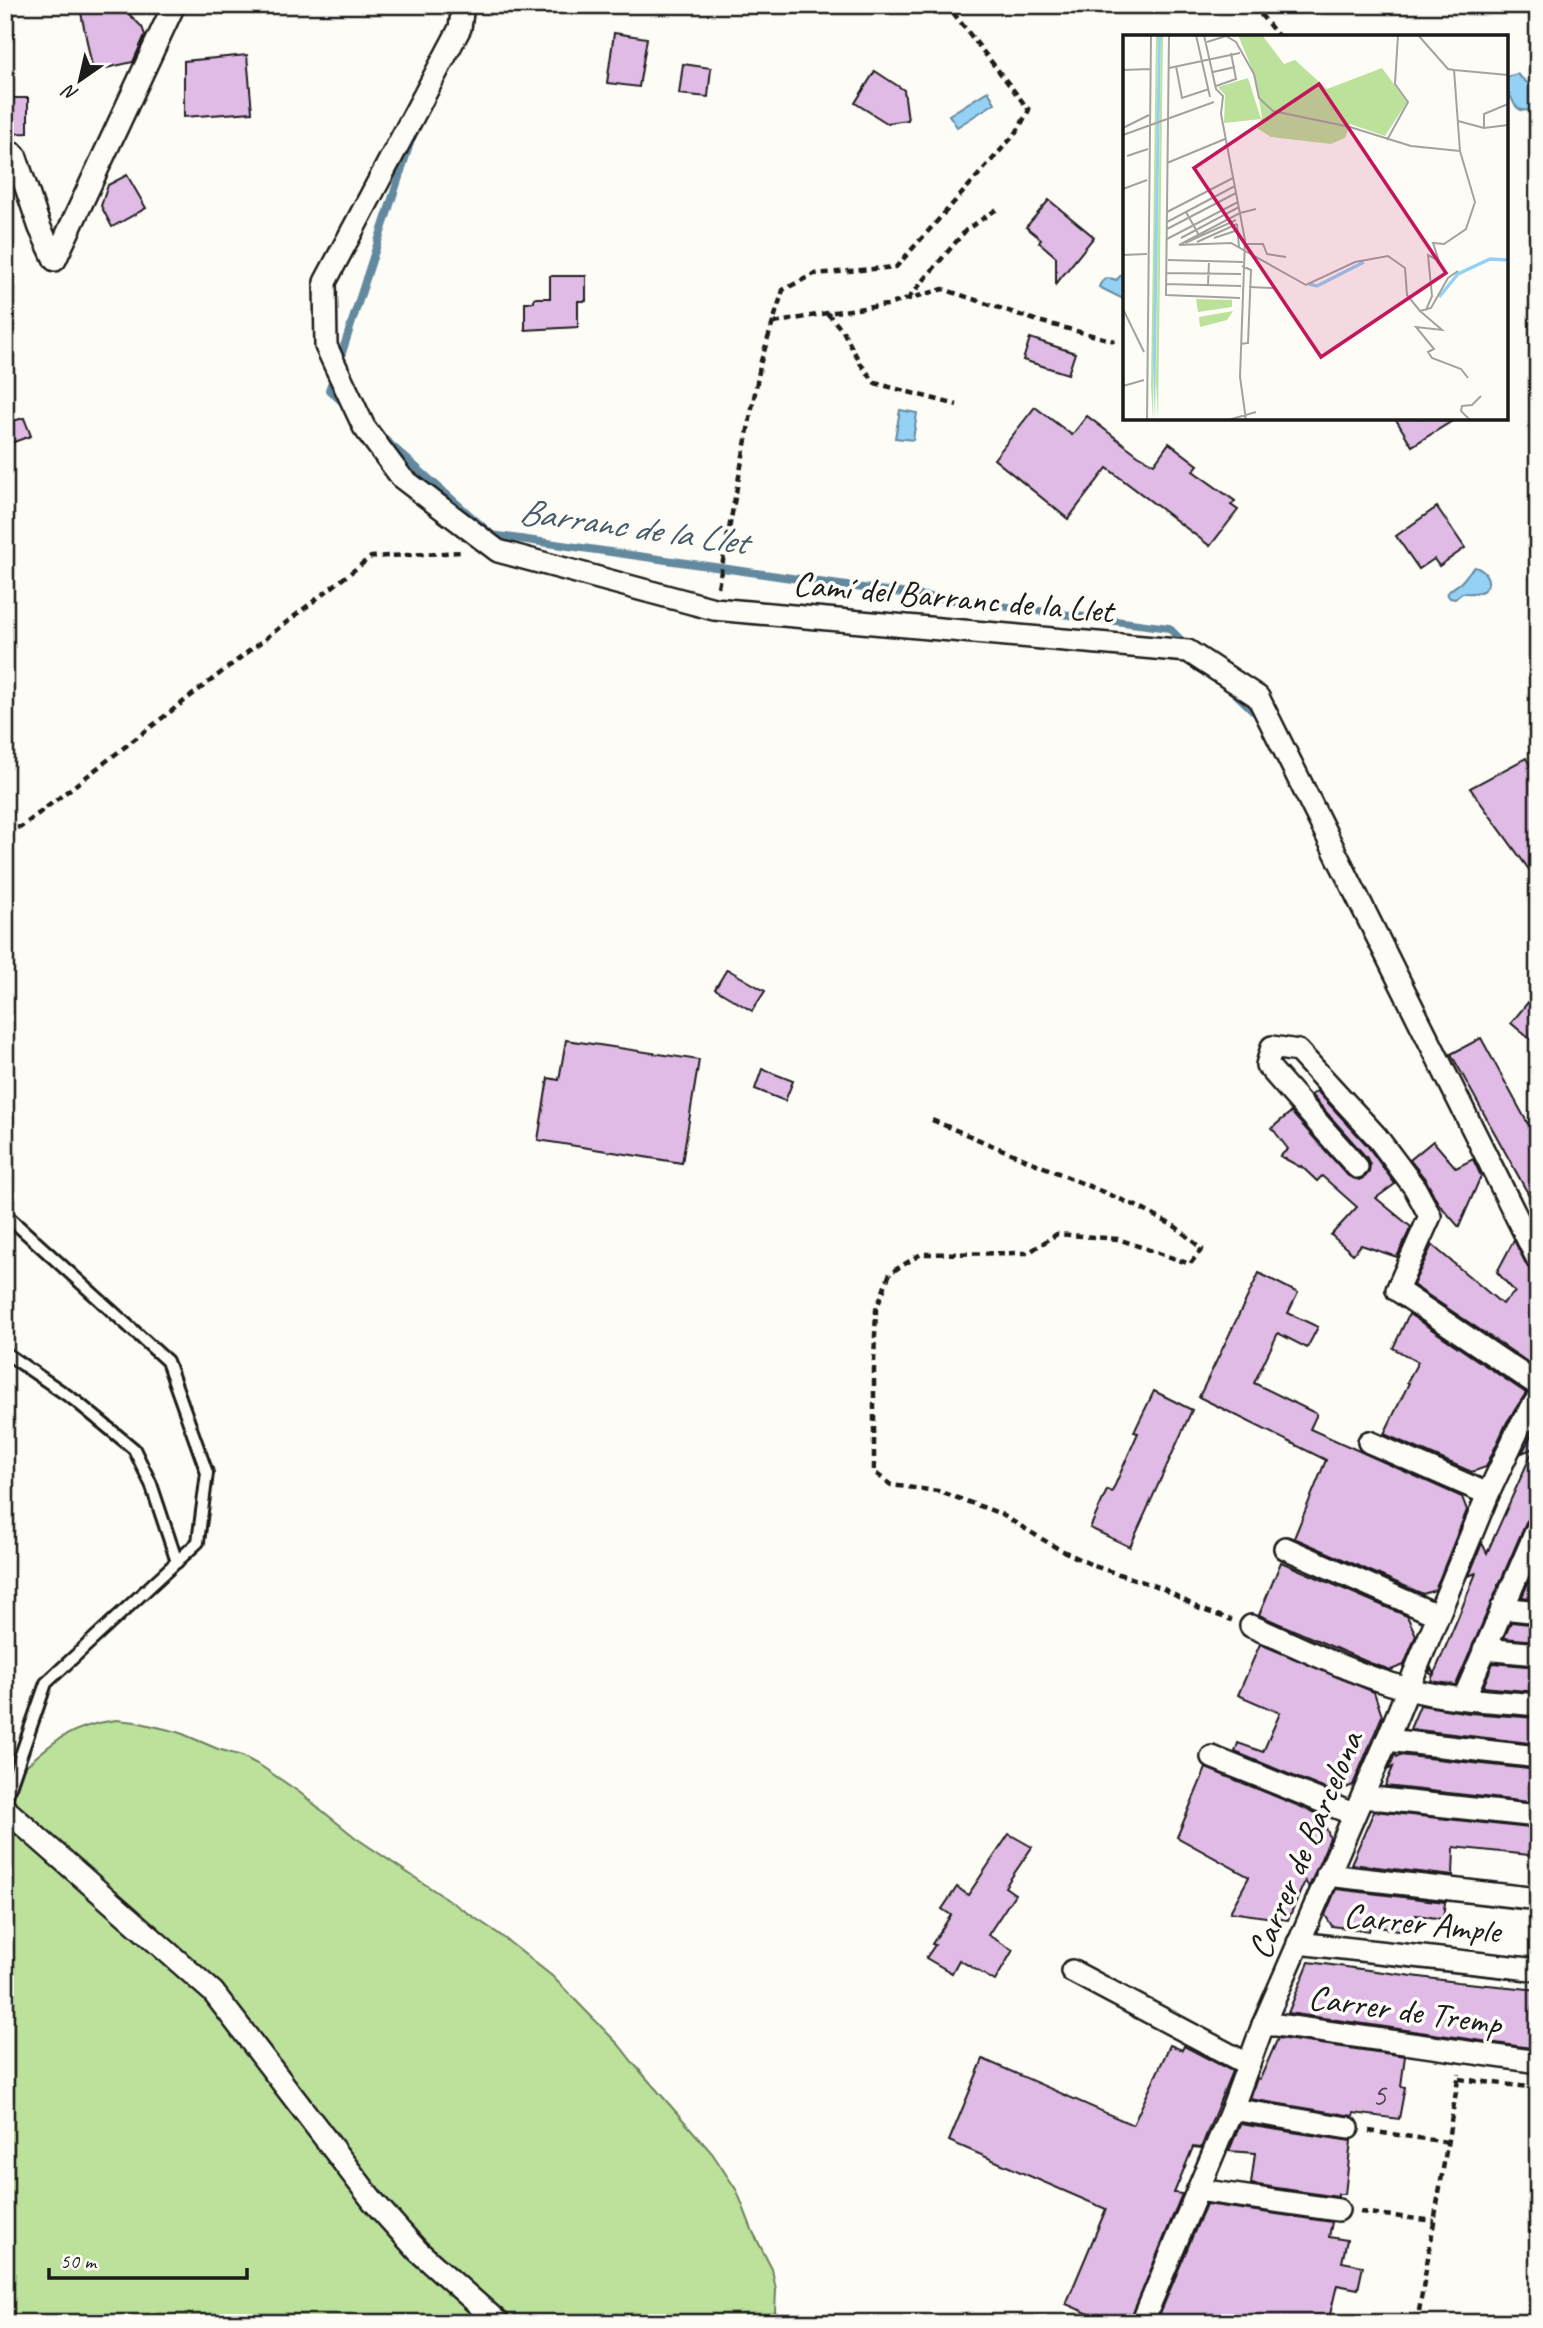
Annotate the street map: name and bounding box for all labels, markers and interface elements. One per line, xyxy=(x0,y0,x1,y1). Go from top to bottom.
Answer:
inset map xyxy=(1123,35,1508,420)
north arrow xyxy=(46,46,116,116)
text: N xyxy=(57,78,83,107)
water label: Barranc de la Llet xyxy=(516,487,756,566)
street label: Camí del Barranc de la Llet xyxy=(791,561,1118,634)
street label: Carrer de Barcelona xyxy=(1237,1722,1374,1966)
street label: Carrer Ample xyxy=(1342,1892,1505,1954)
street label: Carrer de Tremp xyxy=(1306,1974,1506,2046)
house number: 5 xyxy=(1372,2074,1388,2115)
scale bar xyxy=(49,2237,247,2281)
text: 50 m xyxy=(60,2248,98,2274)

